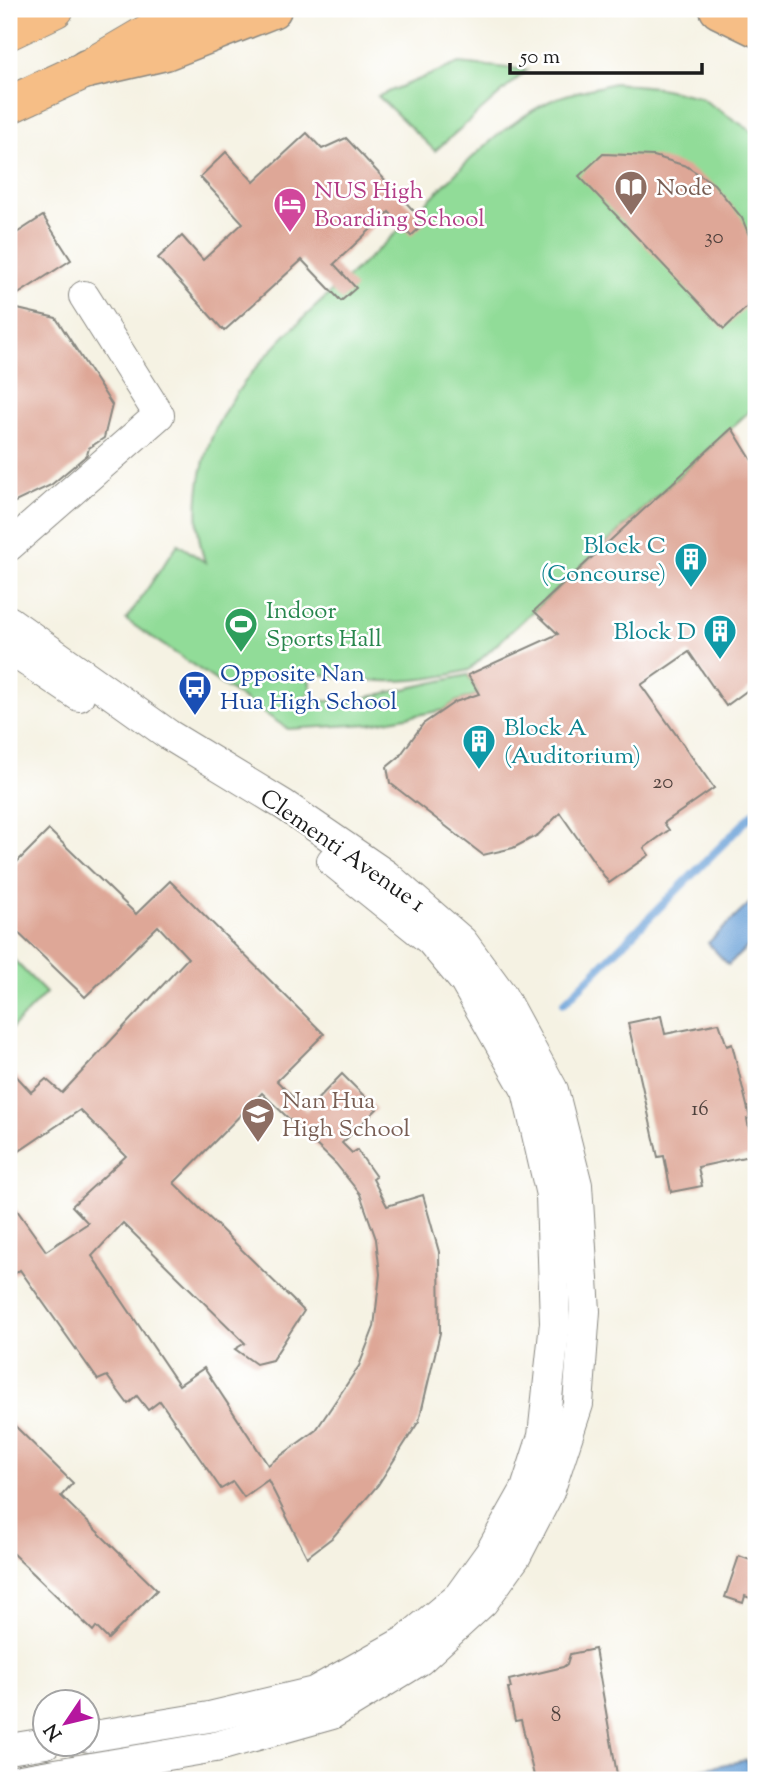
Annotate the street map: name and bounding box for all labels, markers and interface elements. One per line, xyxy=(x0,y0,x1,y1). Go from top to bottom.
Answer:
scale bar xyxy=(510,32,702,76)
text: 50 m xyxy=(519,43,560,73)
library icon: Node xyxy=(612,168,650,217)
place label: Node xyxy=(656,172,712,206)
place label: NUS High Boarding School xyxy=(314,175,485,237)
hotel icon: NUS High Boarding School xyxy=(271,185,309,234)
house number: 30 xyxy=(704,223,724,253)
place label: Block C (Concourse) xyxy=(541,530,666,592)
building icon: Block C (Concourse) xyxy=(672,540,710,589)
place label: Indoor Sports Hall xyxy=(266,595,382,657)
sports icon: Indoor Sports Hall xyxy=(222,605,260,654)
building icon: Block D xyxy=(701,612,739,661)
place label: Block D xyxy=(613,616,696,650)
place label: Opposite Nan Hua High School xyxy=(220,658,398,720)
bus stop icon: Opposite Nan Hua High School xyxy=(176,668,214,717)
place label: Block A (Auditorium) xyxy=(504,712,641,774)
building icon: Block A (Auditorium) xyxy=(460,722,498,771)
house number: 20 xyxy=(653,768,673,798)
street label: Clementi Avenue 1 xyxy=(252,782,432,922)
place label: Nan Hua High School xyxy=(282,1085,411,1147)
school or university icon: Nan Hua High School xyxy=(239,1095,277,1144)
house number: 16 xyxy=(691,1095,709,1125)
north arrow xyxy=(32,1688,102,1758)
house number: 8 xyxy=(551,1701,561,1731)
text: N xyxy=(39,1717,70,1745)

